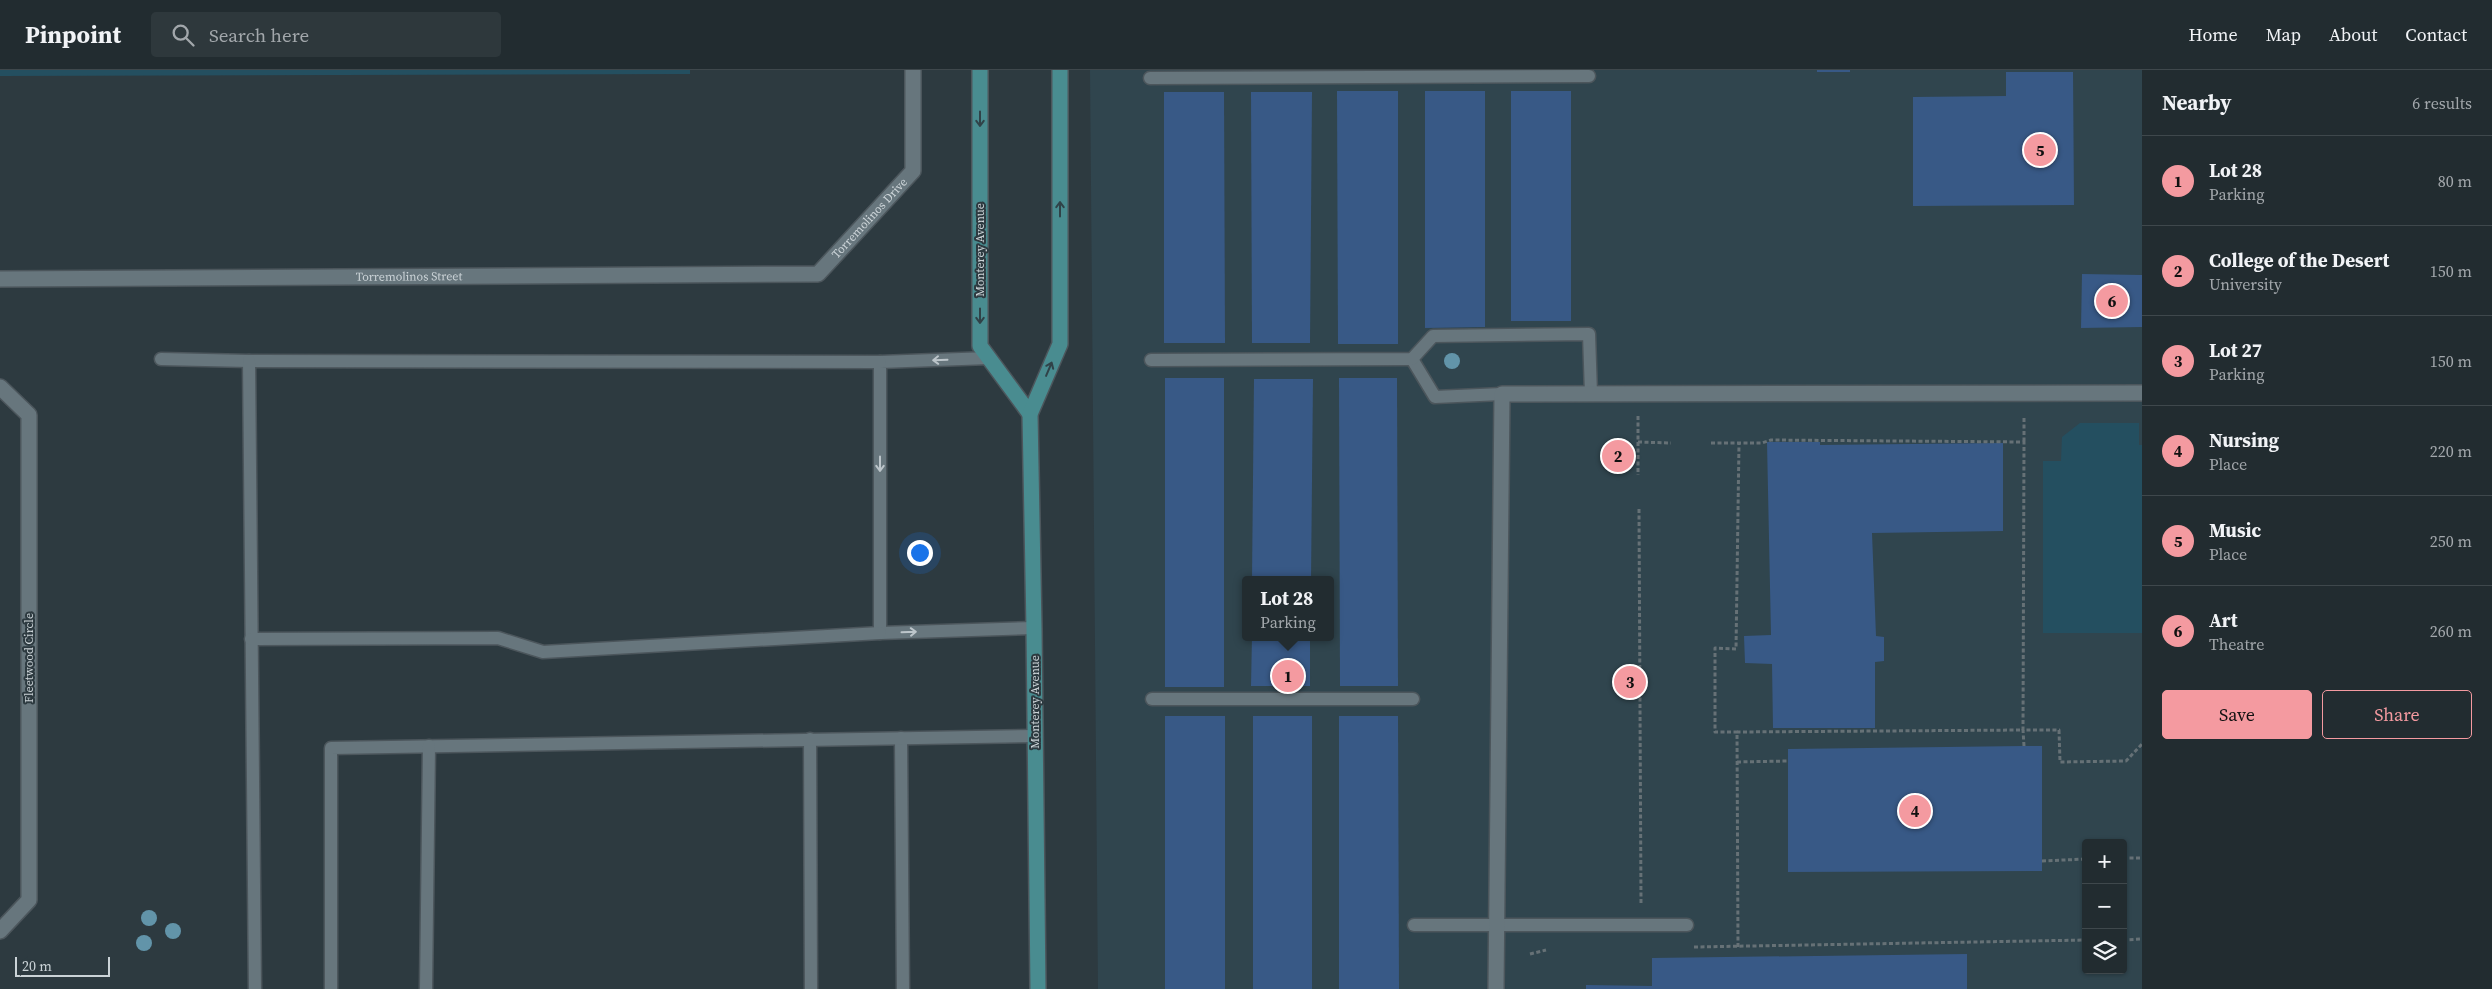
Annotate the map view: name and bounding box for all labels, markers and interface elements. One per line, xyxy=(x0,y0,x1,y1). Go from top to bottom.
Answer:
search box xyxy=(151,12,501,57)
text: Pinpoint xyxy=(25,18,121,51)
icon: search xyxy=(169,21,197,49)
text: Search here xyxy=(209,22,309,48)
text: Home xyxy=(2189,22,2238,47)
text: Map xyxy=(2266,22,2301,47)
text: About xyxy=(2329,22,2377,47)
text: Contact xyxy=(2405,22,2467,47)
text: Nearby xyxy=(2162,88,2232,117)
text: 6 results xyxy=(2412,92,2472,114)
one-way arrow xyxy=(975,110,985,126)
pin: 5 xyxy=(2024,131,2056,169)
text: Lot 28 xyxy=(2209,157,2262,183)
text: 1 xyxy=(2174,170,2182,192)
text: 80 m xyxy=(2438,170,2472,192)
street label: Torremolinos Drive xyxy=(828,174,911,262)
text: Parking xyxy=(2209,183,2265,205)
one-way arrow xyxy=(1055,201,1065,218)
street label: Monterey Avenue xyxy=(972,203,988,297)
text: College of the Desert xyxy=(2209,247,2389,273)
text: 2 xyxy=(2174,260,2182,282)
text: 150 m xyxy=(2430,260,2472,282)
street label: Torremolinos Street xyxy=(356,268,462,285)
text: University xyxy=(2209,273,2282,295)
pin: 6 xyxy=(2096,282,2128,320)
one-way arrow xyxy=(975,308,985,324)
text: Lot 27 xyxy=(2209,337,2262,363)
text: 3 xyxy=(2174,350,2182,372)
text: 150 m xyxy=(2430,350,2472,372)
one-way arrow xyxy=(932,355,948,364)
one-way arrow xyxy=(1045,362,1054,377)
text: Parking xyxy=(2209,363,2265,385)
text: Nursing xyxy=(2209,427,2279,453)
pin: 2 xyxy=(1602,437,1634,475)
text: 4 xyxy=(2174,440,2182,462)
text: 220 m xyxy=(2430,440,2472,462)
text: Place xyxy=(2209,453,2247,475)
one-way arrow xyxy=(875,456,885,472)
text: Music xyxy=(2209,517,2261,543)
text: 5 xyxy=(2174,530,2182,552)
text: 250 m xyxy=(2430,530,2472,552)
your location xyxy=(907,540,933,566)
text: Place xyxy=(2209,543,2247,565)
popup xyxy=(1242,576,1334,641)
text: Lot 28 xyxy=(1260,585,1313,611)
text: Art xyxy=(2209,607,2238,633)
text: Parking xyxy=(1260,611,1316,633)
street label: Fleetwood Circle xyxy=(21,613,37,703)
text: 6 xyxy=(2174,620,2182,642)
text: 260 m xyxy=(2430,620,2472,642)
one-way arrow xyxy=(900,627,917,637)
text: Theatre xyxy=(2209,633,2264,655)
street label: Monterey Avenue xyxy=(1027,655,1043,749)
pin: 1 xyxy=(1272,657,1304,695)
pin: 3 xyxy=(1614,663,1646,701)
button: Save xyxy=(2162,690,2312,739)
button: Share xyxy=(2322,690,2472,739)
pin: 4 xyxy=(1899,792,1931,830)
map controls xyxy=(2082,839,2127,974)
button: + xyxy=(2082,839,2127,884)
button: − xyxy=(2082,884,2127,929)
button: layers xyxy=(2082,929,2127,974)
scale bar xyxy=(15,954,110,977)
text: 20 m xyxy=(22,956,52,976)

